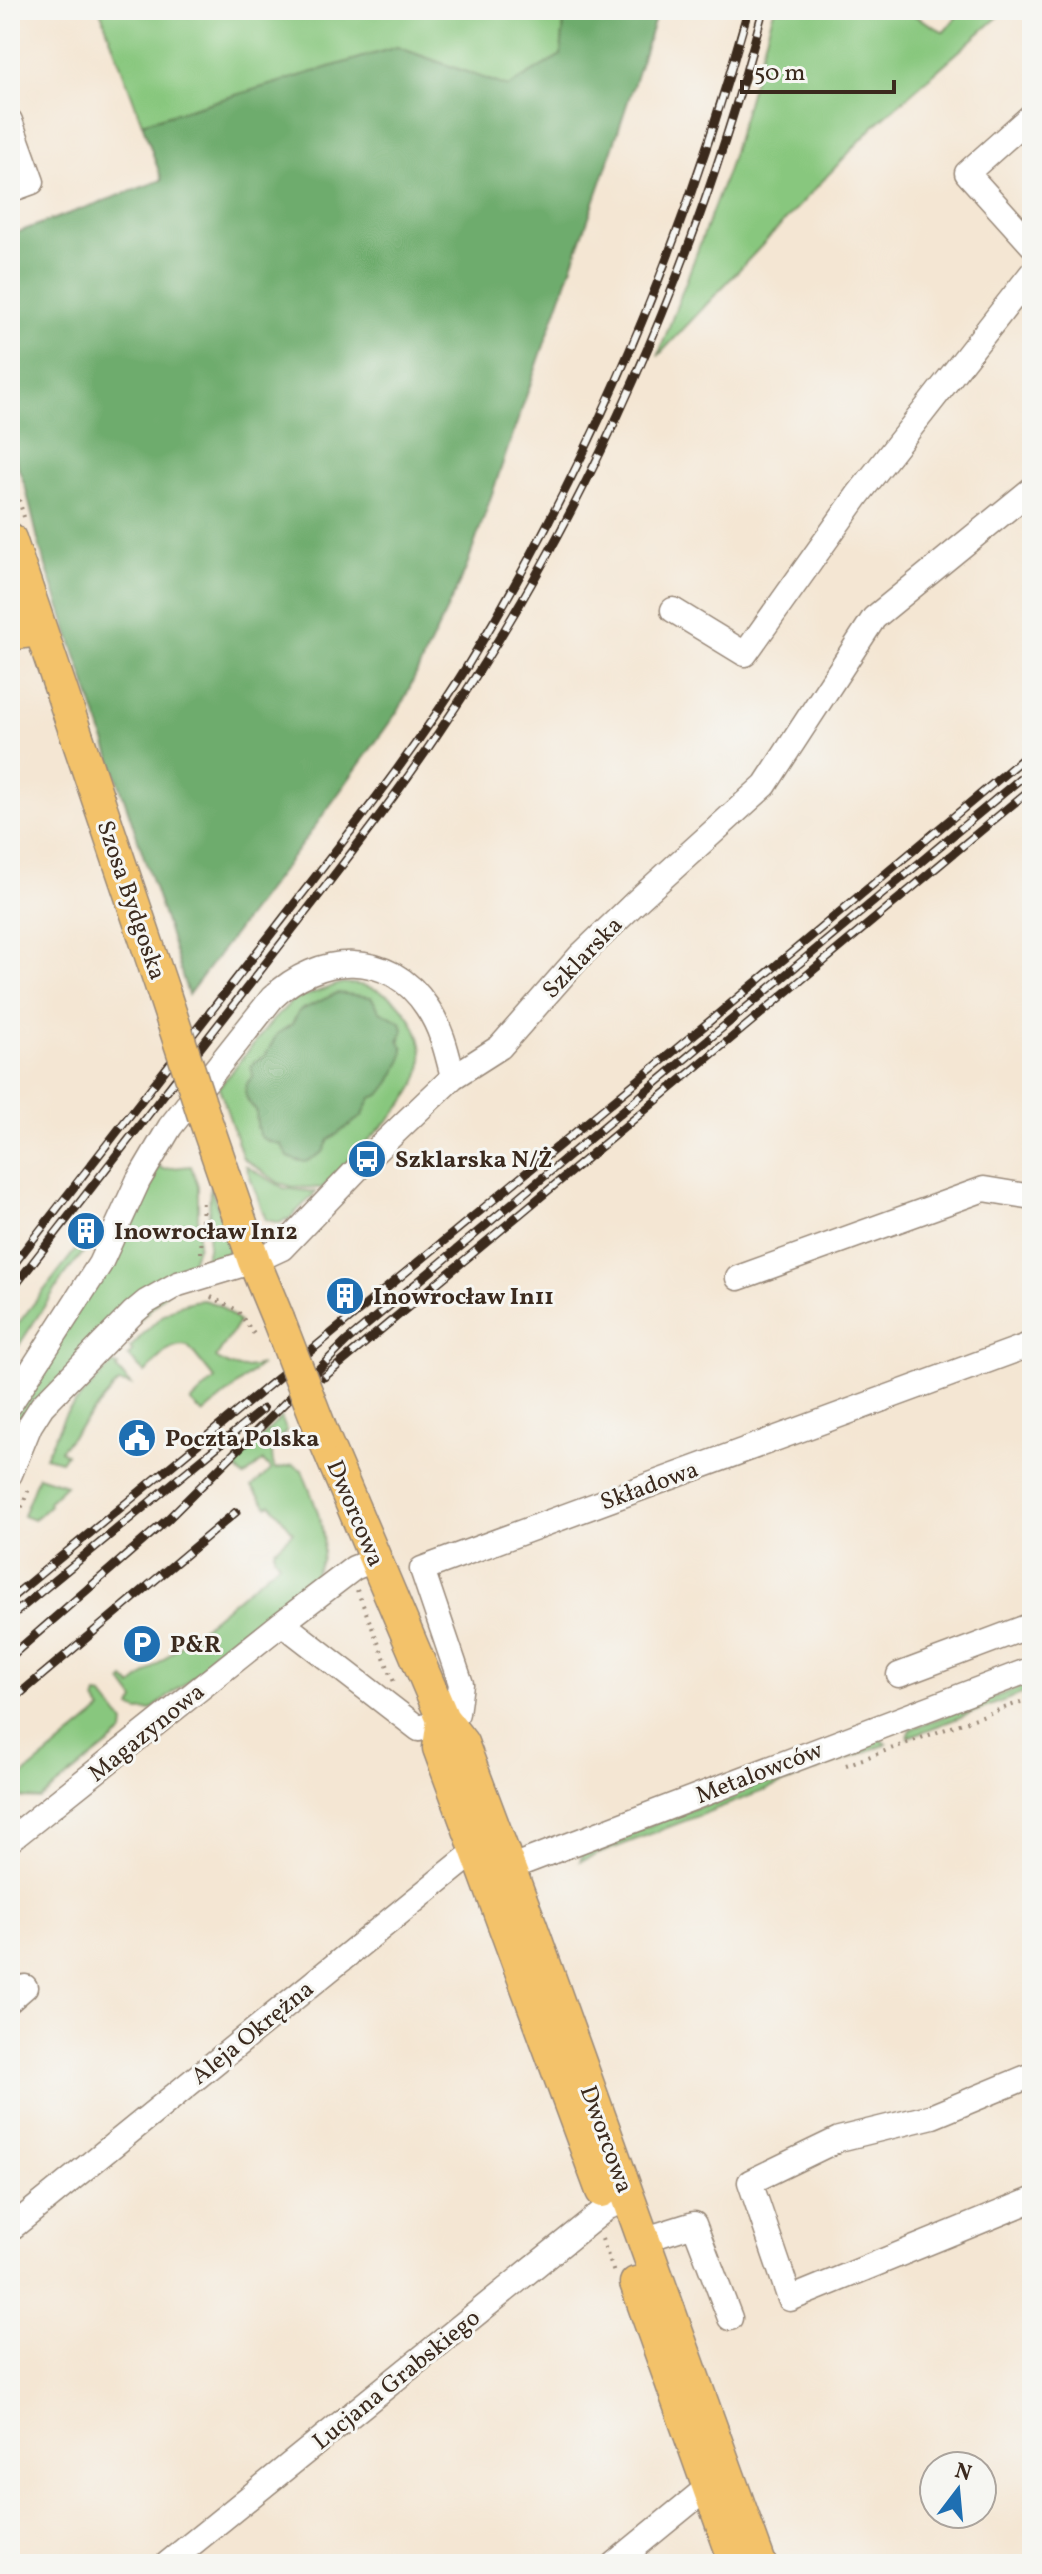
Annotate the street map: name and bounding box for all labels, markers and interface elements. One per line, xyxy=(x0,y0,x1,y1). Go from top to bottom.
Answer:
scale bar xyxy=(742,44,894,94)
text: 50 m xyxy=(754,57,806,91)
street label: Szosa Bydgoska xyxy=(87,816,173,985)
street label: Szklarska xyxy=(535,910,631,1007)
bus stop icon: Szklarska N/Ż xyxy=(346,1138,388,1180)
place label: Szklarska N/Ż xyxy=(395,1144,553,1178)
building icon: Inowrocław In12 xyxy=(65,1210,107,1252)
place label: Inowrocław In12 xyxy=(114,1216,298,1250)
building icon: Inowrocław In11 xyxy=(324,1275,366,1317)
place label: Inowrocław In11 xyxy=(373,1281,554,1315)
public building icon: Poczta Polska xyxy=(116,1417,158,1459)
place label: Poczta Polska xyxy=(165,1423,319,1457)
street label: Składowa xyxy=(596,1453,703,1520)
street label: Dworcowa xyxy=(317,1455,392,1572)
parking icon: P&R xyxy=(121,1623,163,1665)
place label: P&R xyxy=(170,1629,221,1663)
street label: Magazynowa xyxy=(82,1676,213,1791)
street label: Metalowców xyxy=(691,1734,829,1814)
street label: Aleja Okrężna xyxy=(185,1973,322,2094)
street label: Dworcowa xyxy=(570,2081,640,2198)
street label: Lucjana Grabskiego xyxy=(306,2302,488,2459)
north arrow xyxy=(918,2450,998,2530)
text: N xyxy=(951,2456,975,2490)

